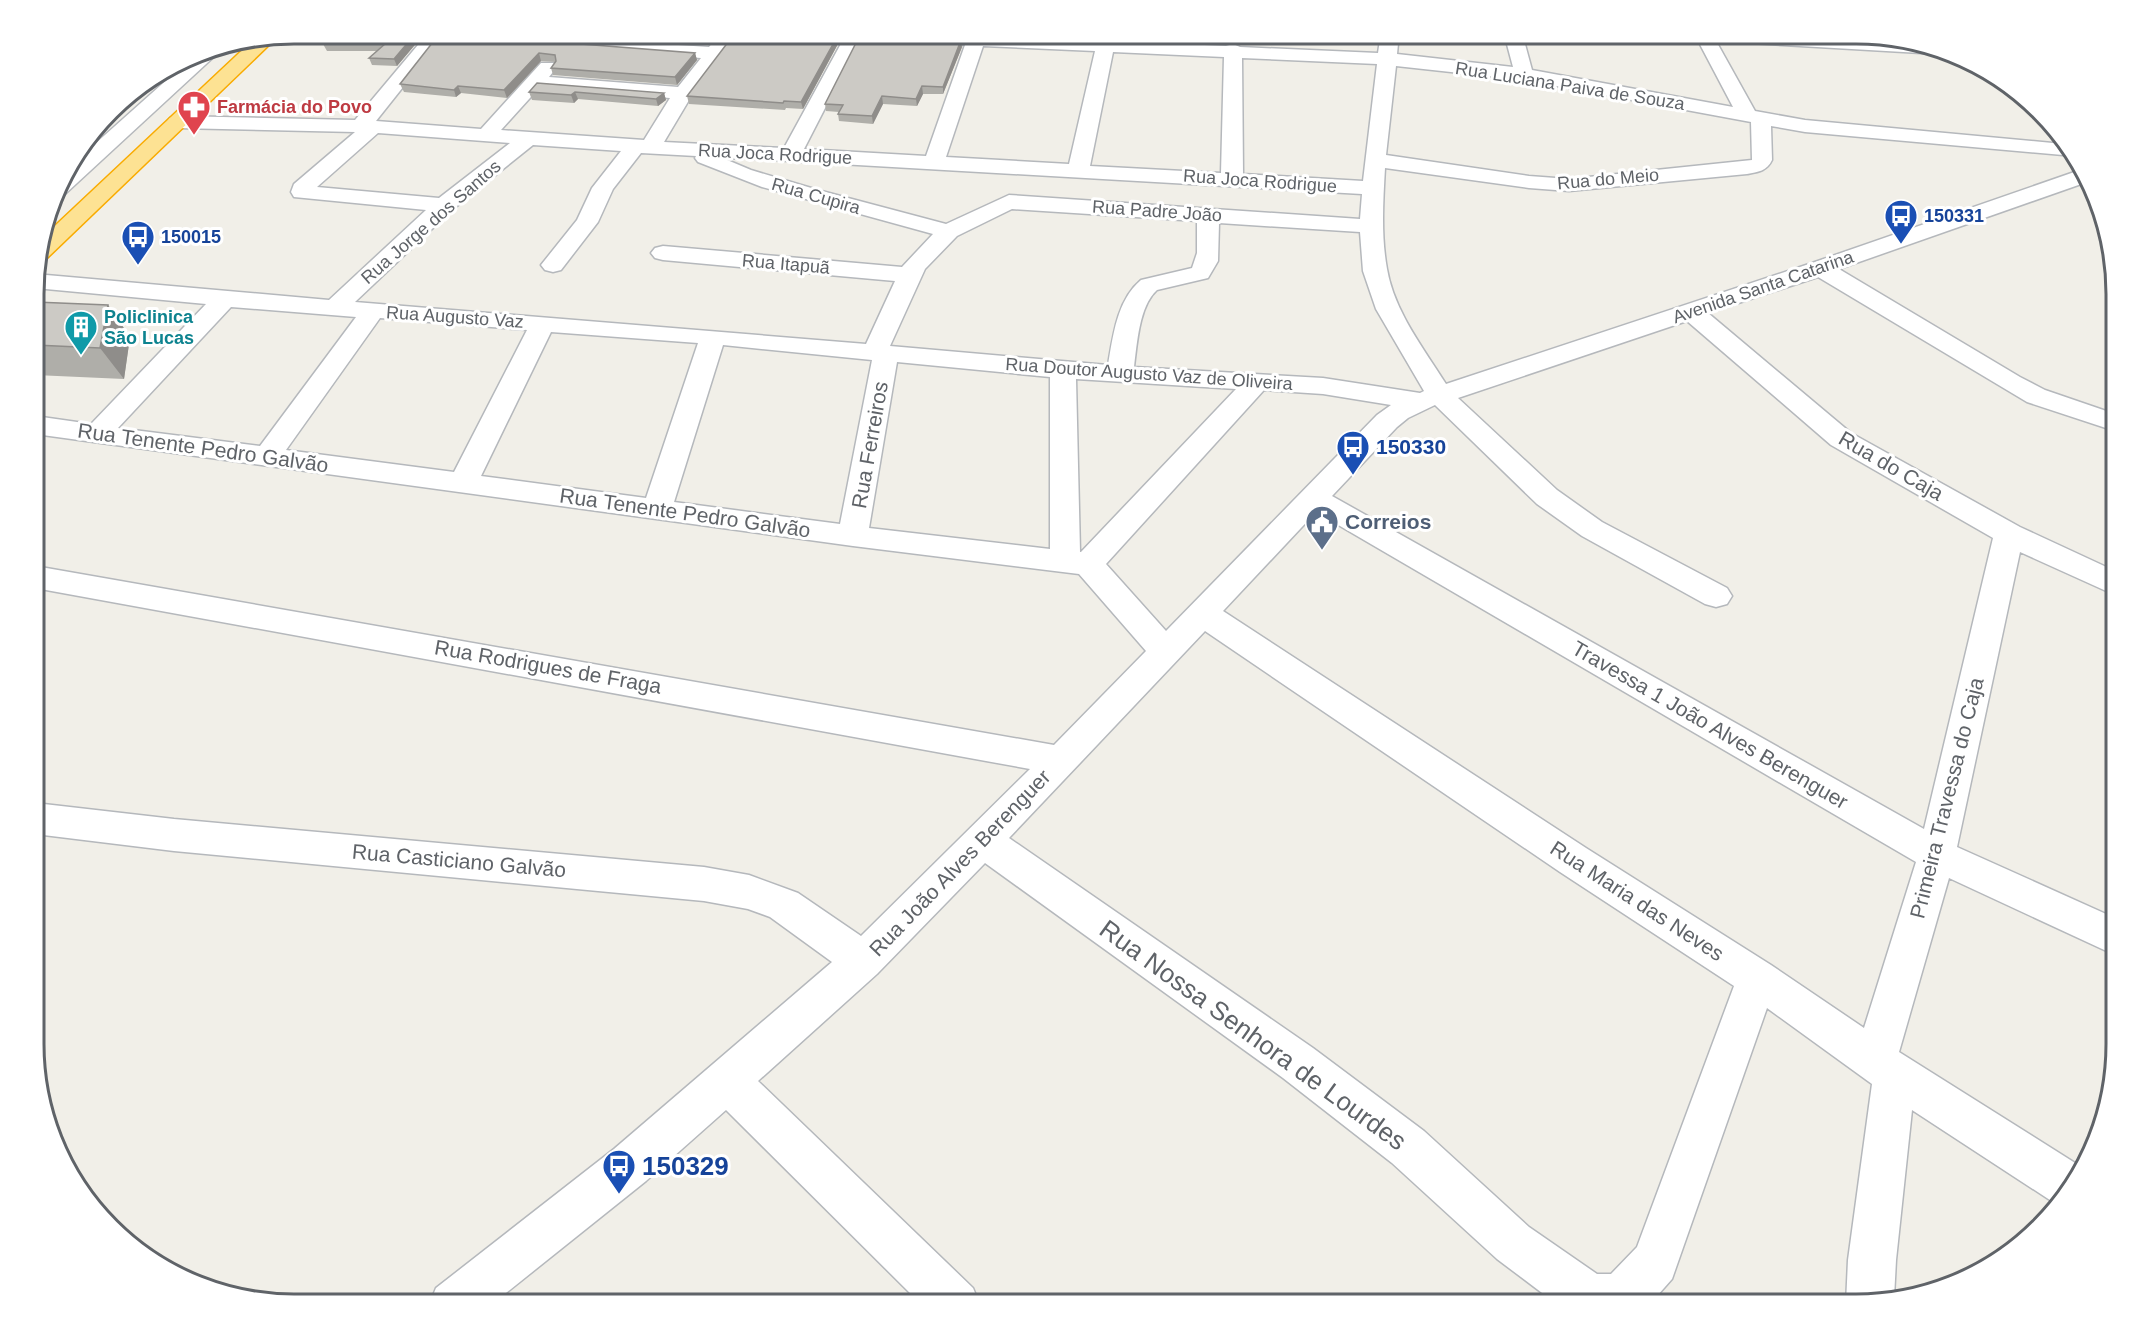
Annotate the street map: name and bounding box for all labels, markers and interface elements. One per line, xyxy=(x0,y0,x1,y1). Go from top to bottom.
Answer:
street label: Rua Luciana Paiva de Souza xyxy=(1454,58,1687,114)
pharmacy icon: Farmácia do Povo xyxy=(176,89,212,136)
place label: Farmácia do Povo xyxy=(217,97,372,117)
street label: Rua Joca Rodrigue xyxy=(698,140,852,168)
street label: Rua Jorge dos Santos xyxy=(357,156,505,288)
street label: Rua do Meio xyxy=(1556,165,1660,193)
street label: Rua Joca Rodrigue xyxy=(1182,166,1338,196)
street label: Rua Cupira xyxy=(769,174,863,218)
street label: Rua Padre João xyxy=(1091,196,1223,226)
bus stop icon: 150331 xyxy=(1883,198,1919,245)
place label: 150331 xyxy=(1924,206,1984,226)
bus stop icon: 150015 xyxy=(120,219,156,266)
place label: 150015 xyxy=(161,227,221,247)
street label: Avenida Santa Catarina xyxy=(1670,246,1857,327)
street label: Rua Itapuã xyxy=(741,250,832,278)
street label: Rua Augusto Vaz xyxy=(386,302,524,332)
place label: Policlinica São Lucas xyxy=(104,307,194,348)
building icon: Policlinica São Lucas xyxy=(63,309,99,356)
street label: Rua Doutor Augusto Vaz de Oliveira xyxy=(1005,354,1294,394)
street label: Rua Ferreiros xyxy=(847,380,892,510)
street label: Rua Tenente Pedro Galvão xyxy=(76,419,330,476)
street label: Rua do Caja xyxy=(1835,426,1948,505)
bus stop icon: 150330 xyxy=(1335,429,1371,476)
place label: 150330 xyxy=(1376,435,1446,458)
street label: Rua Tenente Pedro Galvão xyxy=(558,484,812,541)
public building icon: Correios xyxy=(1304,504,1340,551)
place label: Correios xyxy=(1345,510,1431,533)
street label: Rua Rodrigues de Fraga xyxy=(433,635,664,698)
street label: Travessa 1 João Alves Berenguer xyxy=(1568,636,1852,813)
street label: Primeira Travessa do Caja xyxy=(1905,675,1988,921)
street label: Rua João Alves Berenguer xyxy=(865,765,1055,960)
street label: Rua Maria das Neves xyxy=(1546,836,1728,965)
street label: Rua Casticiano Galvão xyxy=(351,840,567,881)
street label: Rua Nossa Senhora de Lourdes xyxy=(1094,914,1412,1156)
bus stop icon: 150329 xyxy=(601,1148,637,1195)
place label: 150329 xyxy=(642,1151,729,1181)

